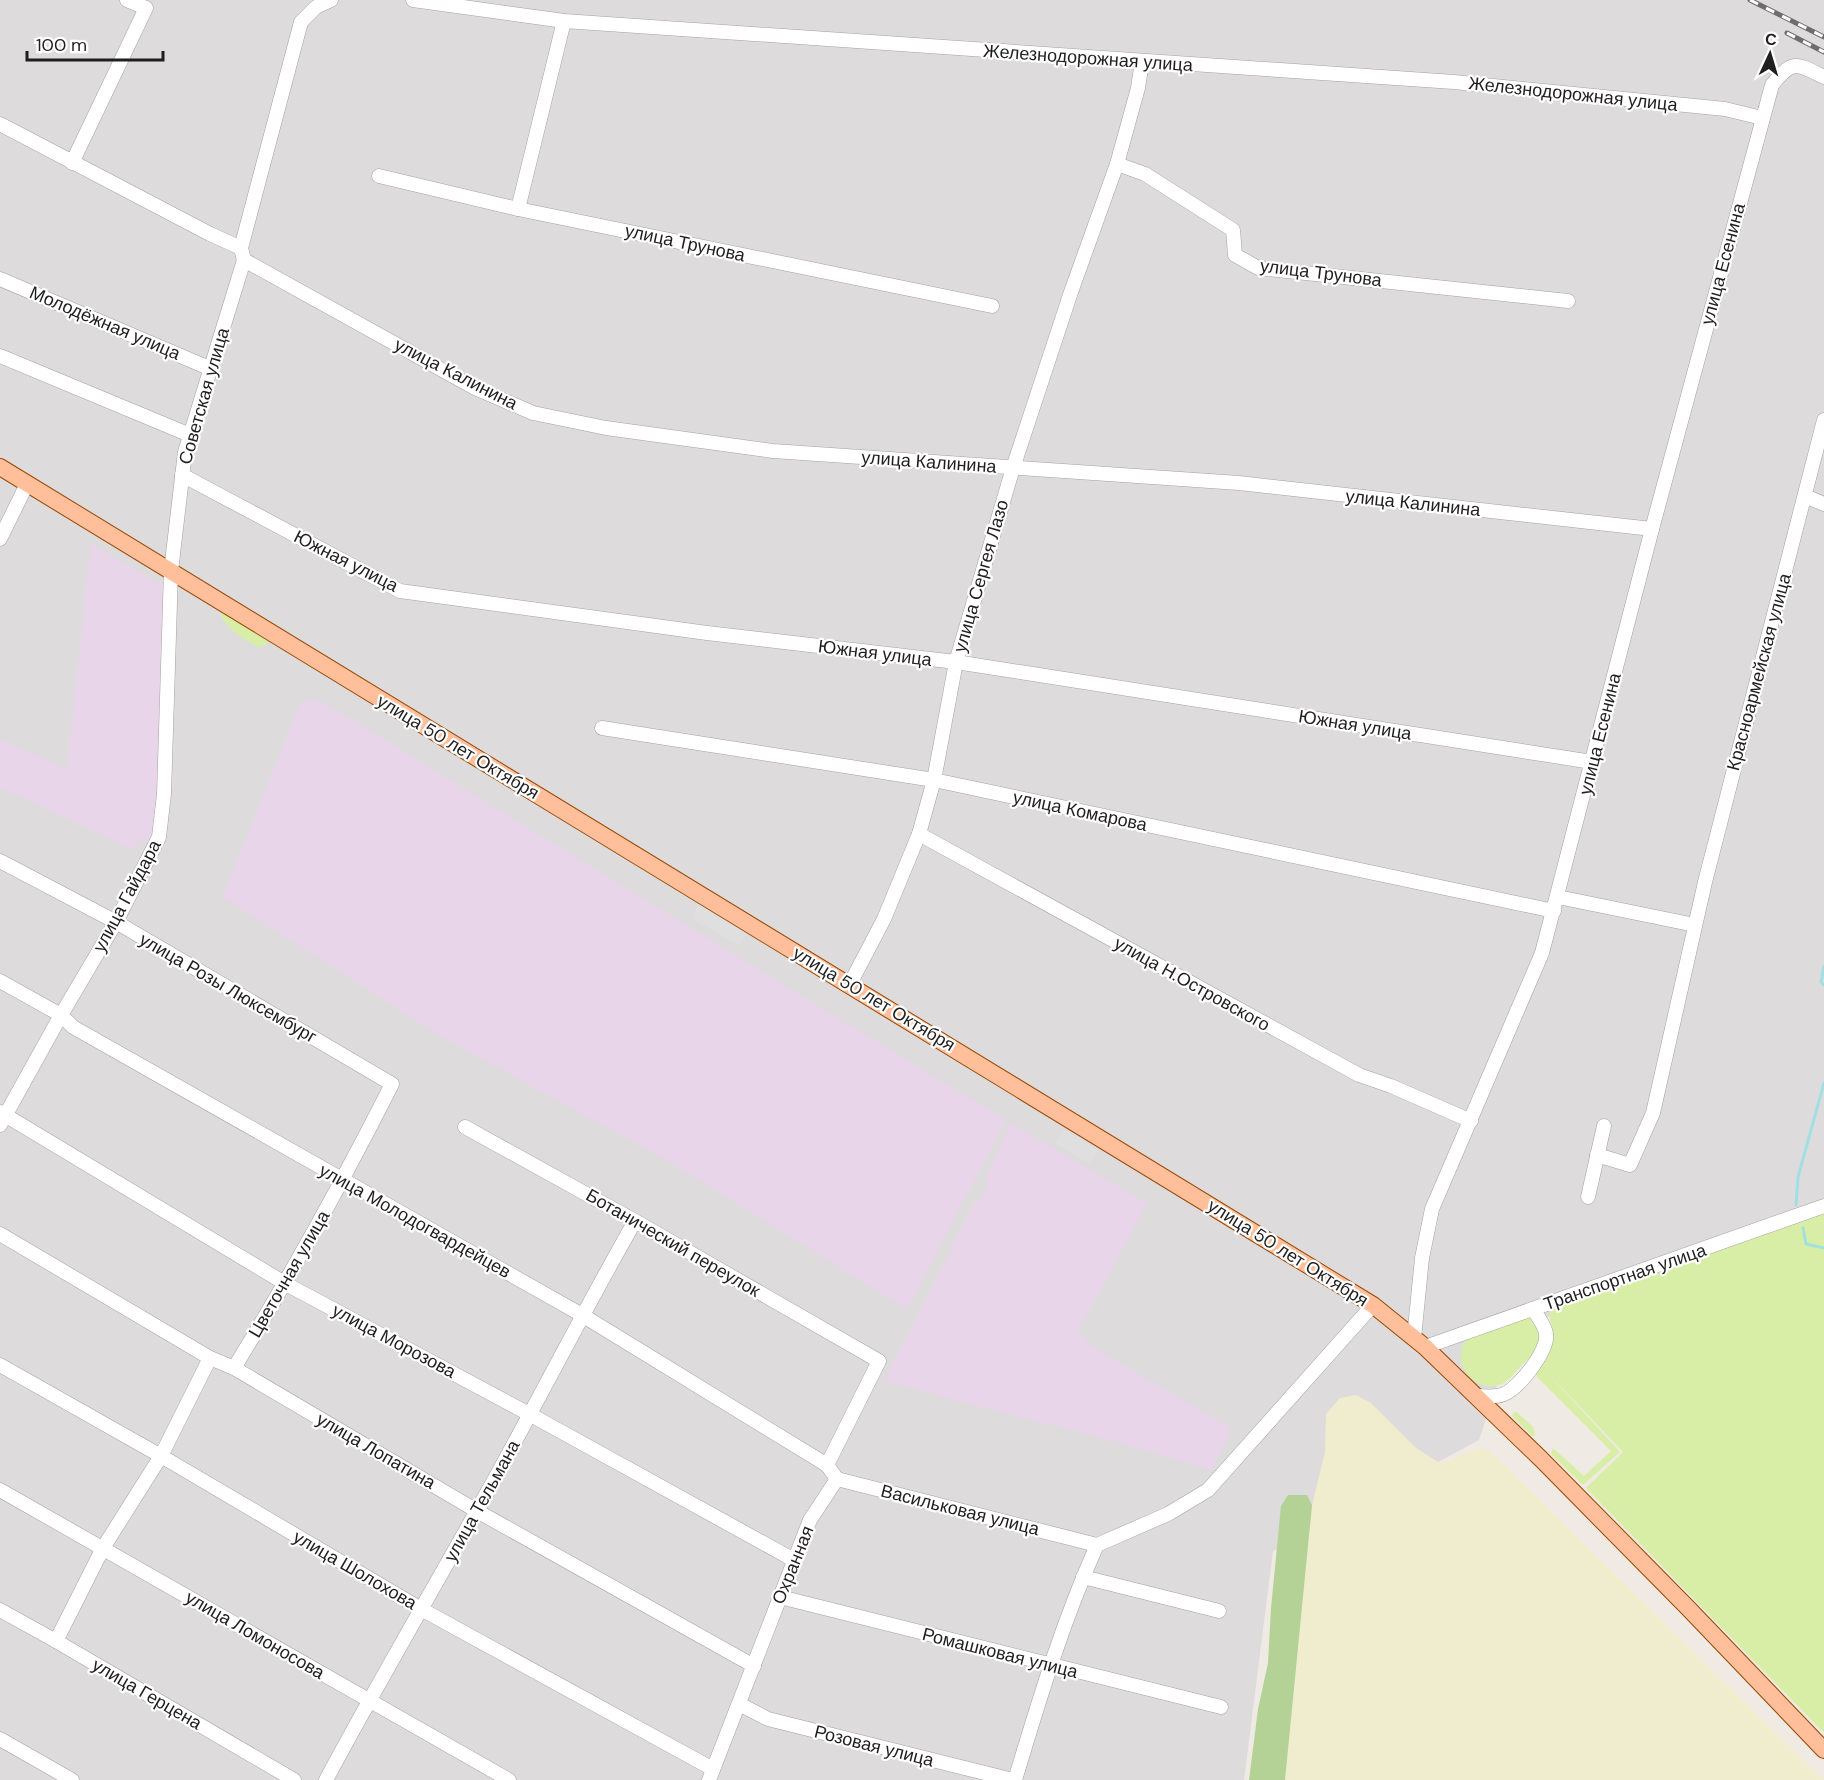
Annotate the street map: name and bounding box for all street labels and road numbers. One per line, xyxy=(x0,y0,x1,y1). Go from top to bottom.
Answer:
street label: Железнодорожная улица xyxy=(982,39,1195,77)
street label: Железнодорожная улица xyxy=(1467,71,1680,117)
street label: улица Есенина xyxy=(1695,200,1751,327)
street label: улица Трунова xyxy=(623,219,748,268)
street label: улица Трунова xyxy=(1259,254,1384,292)
street label: Молодёжная улица xyxy=(26,280,185,366)
street label: Советская улица xyxy=(173,324,235,467)
street label: улица Калинина xyxy=(390,333,523,416)
street label: улица Калинина xyxy=(861,445,998,479)
street label: улица Калинина xyxy=(1344,484,1482,522)
street label: улица Сергея Лазо xyxy=(948,497,1014,655)
street label: Южная улица xyxy=(290,524,403,598)
street label: Красноармейская улица xyxy=(1721,570,1797,773)
street label: Южная улица xyxy=(817,634,934,672)
street label: улица Есенина xyxy=(1573,669,1627,798)
street label: улица 50 лет Октября xyxy=(372,689,544,805)
street label: Южная улица xyxy=(1297,704,1414,746)
street label: улица Комарова xyxy=(1011,785,1150,837)
street label: улица Гайдара xyxy=(87,835,167,956)
street label: улица Розы Люксембург xyxy=(135,927,321,1049)
street label: улица Н.Островского xyxy=(1110,931,1274,1037)
street label: улица 50 лет Октября xyxy=(788,941,960,1057)
street label: улица Молодогвардейцев xyxy=(315,1158,515,1284)
street label: Ботанический переулок xyxy=(582,1183,765,1303)
street label: улица 50 лет Октября xyxy=(1203,1194,1373,1312)
street label: Цветочная улица xyxy=(243,1205,336,1342)
street label: Транспортная улица xyxy=(1540,1238,1710,1316)
street label: улица Морозова xyxy=(328,1298,461,1384)
street label: улица Лопатина xyxy=(312,1407,441,1495)
street label: улица Тельмана xyxy=(439,1435,526,1566)
street label: Васильковая улица xyxy=(878,1479,1043,1542)
street label: Охранная xyxy=(766,1522,820,1608)
street label: улица Шолохова xyxy=(289,1525,422,1616)
street label: улица Ломоносова xyxy=(181,1585,330,1685)
street label: Ромашковая улица xyxy=(920,1622,1081,1684)
street label: улица Герцена xyxy=(88,1653,207,1736)
street label: Розовая улица xyxy=(812,1720,937,1773)

